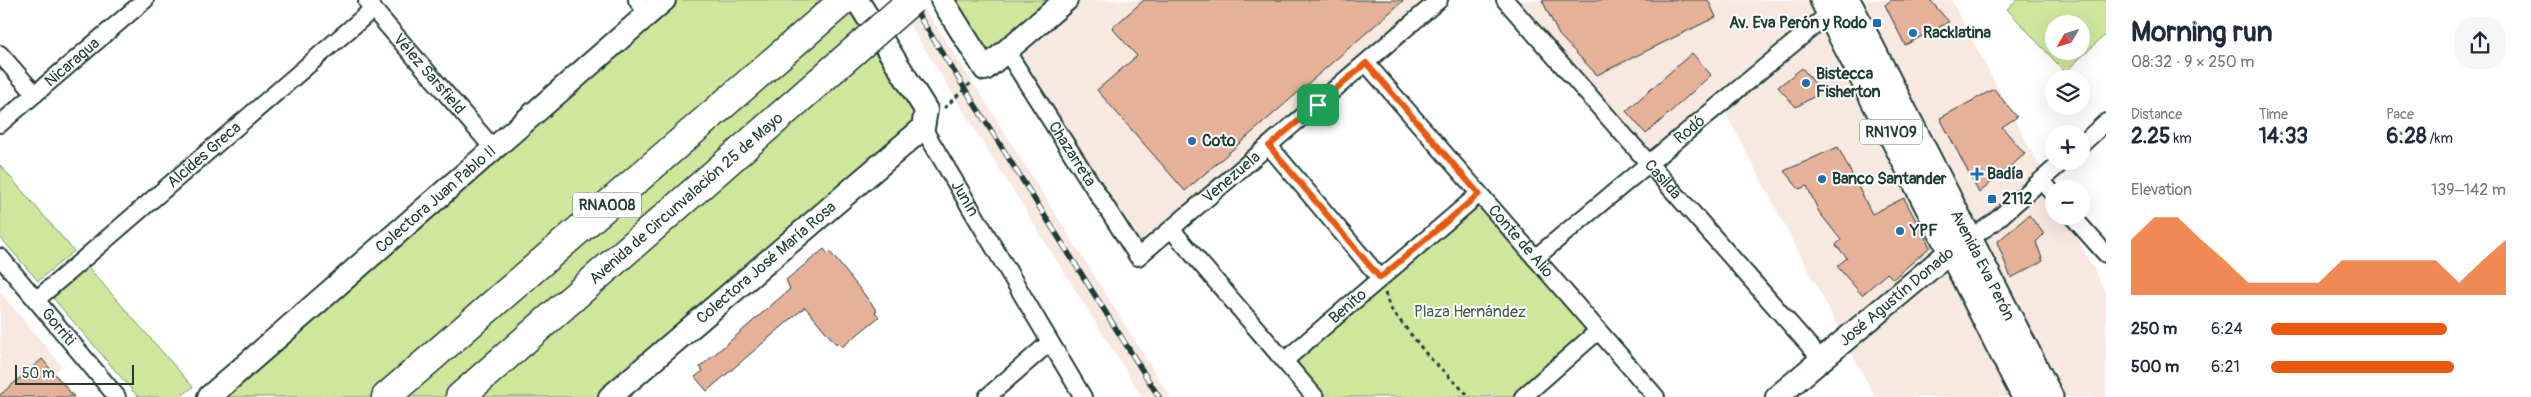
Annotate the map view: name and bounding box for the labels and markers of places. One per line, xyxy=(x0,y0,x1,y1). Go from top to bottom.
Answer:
place label: Av. Eva Perón y Rodo xyxy=(1729,13,1867,33)
marker: Av. Eva Perón y Rodo xyxy=(1871,17,1883,29)
place label: Racklatina xyxy=(1923,23,1991,43)
marker: Racklatina xyxy=(1907,27,1919,39)
place label: Bistecca Fisherton xyxy=(1816,64,1881,102)
marker: Bistecca Fisherton xyxy=(1800,77,1812,89)
pin xyxy=(1297,84,1339,126)
place label: Coto xyxy=(1202,131,1236,151)
marker: Coto xyxy=(1186,135,1198,147)
place label: Badía xyxy=(1987,164,2024,184)
marker: Badía xyxy=(1971,168,1983,180)
place label: Banco Santander xyxy=(1832,169,1947,189)
marker: Banco Santander xyxy=(1816,173,1828,185)
place label: 2112 xyxy=(2002,189,2032,209)
marker: 2112 xyxy=(1986,193,1998,205)
place label: YPF xyxy=(1909,221,1938,241)
marker: YPF xyxy=(1894,225,1906,237)

